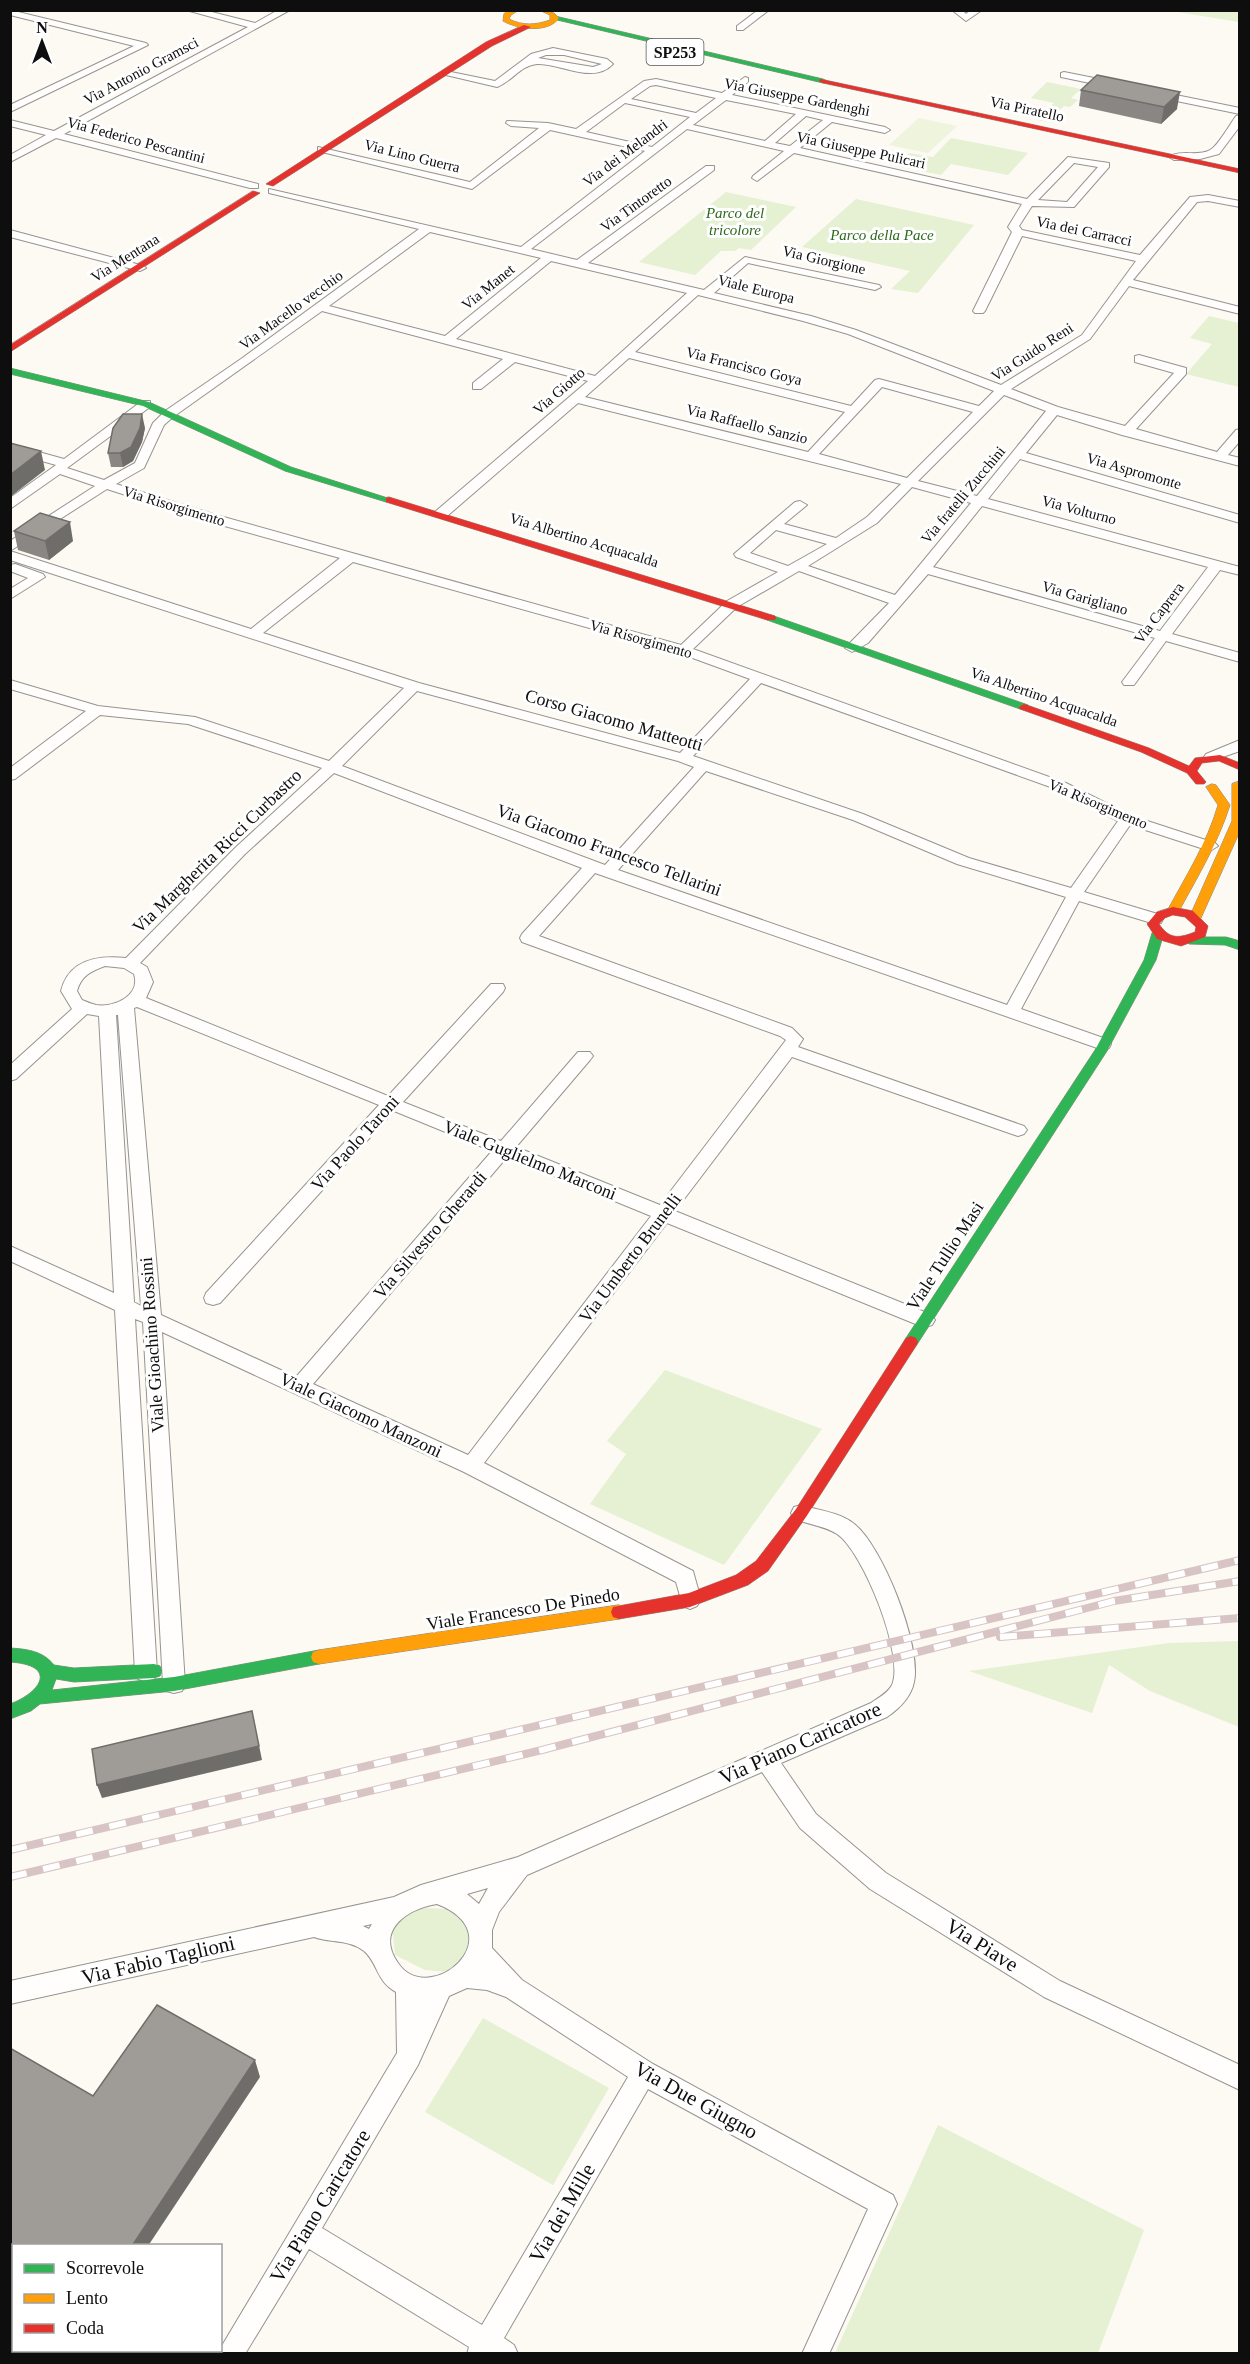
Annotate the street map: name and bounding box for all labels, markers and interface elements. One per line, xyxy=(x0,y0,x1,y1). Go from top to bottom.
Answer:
north arrow xyxy=(12,12,72,72)
text: N xyxy=(36,19,48,36)
street label: Via Antonio Gramsci xyxy=(81,34,201,108)
road number: SP253 xyxy=(646,39,704,65)
street label: Via Giuseppe Gardenghi xyxy=(723,75,871,119)
street label: Via Piratello xyxy=(988,93,1066,125)
street label: Via Federico Pescantini xyxy=(65,114,207,166)
street label: Via dei Melandri xyxy=(580,116,670,190)
street label: Via Giuseppe Pulicari xyxy=(795,128,927,172)
street label: Via Lino Guerra xyxy=(362,136,462,176)
street label: Via Tintoretto xyxy=(597,173,675,235)
park label: Parco del tricolore xyxy=(705,205,764,238)
street label: Via dei Carracci xyxy=(1035,213,1133,249)
park label: Parco della Pace xyxy=(829,227,934,243)
street label: Via Mentana xyxy=(88,231,162,285)
street label: Via Giorgione xyxy=(781,243,868,277)
street label: Via Manet xyxy=(459,260,518,313)
street label: Via Macello vecchio xyxy=(236,267,346,353)
street label: Viale Europa xyxy=(716,272,796,306)
street label: Via Guido Reni xyxy=(988,320,1076,384)
street label: Via Francisco Goya xyxy=(684,344,804,388)
street label: Via Giotto xyxy=(530,364,588,418)
street label: Via Raffaello Sanzio xyxy=(685,401,809,447)
street label: Via fratelli Zucchini xyxy=(918,443,1008,547)
street label: Via Aspromonte xyxy=(1085,450,1184,492)
street label: Via Risorgimento xyxy=(121,483,227,529)
street label: Via Volturno xyxy=(1040,492,1118,528)
street label: Via Albertino Acquacalda xyxy=(508,510,661,570)
street label: Via Garigliano xyxy=(1040,578,1130,618)
street label: Via Caprera xyxy=(1131,579,1187,647)
street label: Via Risorgimento xyxy=(588,617,694,661)
street label: Via Albertino Acquacalda xyxy=(968,664,1120,730)
street label: Corso Giacomo Matteotti xyxy=(523,685,705,755)
street label: Via Margherita Ricci Curbastro xyxy=(128,765,306,937)
street label: Via Risorgimento xyxy=(1046,776,1150,832)
street label: Via Giacomo Francesco Tellarini xyxy=(494,800,724,900)
street label: Via Paolo Taroni xyxy=(307,1091,403,1195)
street label: Viale Guglielmo Marconi xyxy=(441,1116,619,1204)
street label: Via Silvestro Gherardi xyxy=(369,1167,491,1303)
street label: Via Umberto Brunelli xyxy=(575,1189,685,1327)
street label: Viale Tullio Masi xyxy=(902,1198,988,1314)
street label: Viale Gioachino Rossini xyxy=(136,1257,168,1433)
street label: Viale Giacomo Manzoni xyxy=(277,1369,445,1461)
street label: Viale Francesco De Pinedo xyxy=(425,1584,621,1634)
street label: Via Piano Caricatore xyxy=(715,1696,885,1790)
street label: Via Piave xyxy=(941,1913,1023,1977)
street label: Via Fabio Taglioni xyxy=(79,1931,237,1989)
street label: Via Due Giugno xyxy=(630,2056,762,2144)
street label: Via Piano Caricatore xyxy=(265,2125,375,2287)
street label: Via dei Mille xyxy=(524,2159,600,2267)
legend xyxy=(12,2244,222,2352)
text: Scorrevole xyxy=(66,2258,144,2278)
text: Lento xyxy=(66,2288,108,2308)
text: Coda xyxy=(66,2318,104,2338)

